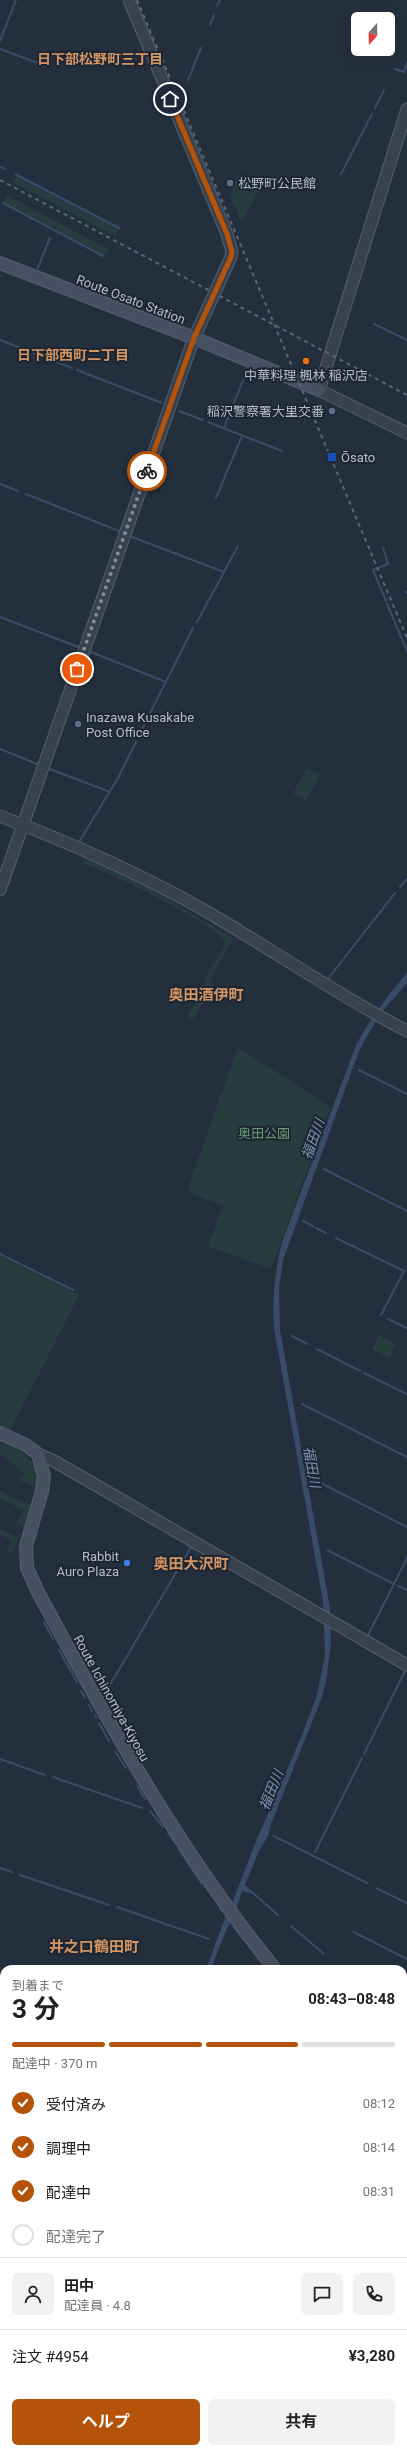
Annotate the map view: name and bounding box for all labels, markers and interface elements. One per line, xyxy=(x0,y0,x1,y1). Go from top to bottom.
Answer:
north arrow xyxy=(351,12,395,56)
map controls xyxy=(351,12,395,56)
district label: 日下部松野町三丁目 xyxy=(37,51,163,67)
pin xyxy=(153,82,187,116)
icon: home xyxy=(159,88,181,110)
place label: 松野町公民館 xyxy=(238,176,316,191)
marker: 松野町公民館 xyxy=(225,178,235,188)
street label: Route Osato Station xyxy=(74,272,187,327)
district label: 日下部西町二丁目 xyxy=(17,347,129,363)
marker: 中華料理 楓林 稲沢店 xyxy=(301,356,311,366)
place label: 中華料理 楓林 稲沢店 xyxy=(244,368,368,383)
place label: 稲沢警察署大里交番 xyxy=(207,404,324,419)
marker: 稲沢警察署大里交番 xyxy=(327,406,337,416)
place label: Ōsato xyxy=(341,450,375,465)
courier xyxy=(127,451,167,491)
marker: Ōsato xyxy=(326,451,338,463)
icon: bike xyxy=(136,460,158,482)
pin xyxy=(60,652,94,686)
icon: bag xyxy=(66,658,88,680)
place label: Inazawa Kusakabe Post Office xyxy=(86,710,194,740)
marker: Inazawa Kusakabe Post Office xyxy=(73,719,83,729)
district label: 奥田酒伊町 xyxy=(168,986,244,1004)
water label: 福田川 xyxy=(298,1115,328,1161)
park label: 奥田公園 xyxy=(238,1126,290,1141)
water label: 福田川 xyxy=(300,1445,324,1491)
place label: Rabbit Auro Plaza xyxy=(57,1549,119,1579)
district label: 奥田大沢町 xyxy=(153,1555,229,1573)
marker: Rabbit Auro Plaza xyxy=(122,1558,132,1568)
street label: Route Ichinomiya-Kiyosu xyxy=(71,1632,153,1764)
water label: 福田川 xyxy=(256,1766,287,1812)
district label: 井之口鶴田町 xyxy=(49,1938,139,1956)
text: 到着まで xyxy=(12,1978,64,1993)
text: 08:43–08:48 xyxy=(308,1990,395,2008)
text: 3 分 xyxy=(12,1994,59,2024)
text: 配達中 · 370 m xyxy=(12,2056,97,2071)
icon: check xyxy=(12,2092,34,2114)
text: 受付済み xyxy=(46,2096,106,2114)
text: 08:12 xyxy=(363,2096,395,2111)
icon: check xyxy=(12,2136,34,2158)
text: 調理中 xyxy=(46,2140,91,2158)
text: 08:14 xyxy=(363,2140,395,2155)
icon: check xyxy=(12,2180,34,2202)
text: 配達中 xyxy=(46,2184,91,2202)
text: 08:31 xyxy=(363,2184,395,2199)
text: 配達完了 xyxy=(46,2228,106,2246)
button: person xyxy=(12,2273,54,2315)
button: chat xyxy=(301,2273,343,2315)
button: phone xyxy=(353,2273,395,2315)
text: 田中 xyxy=(64,2277,94,2295)
text: 配達員 · 4.8 xyxy=(64,2298,131,2313)
text: ¥3,280 xyxy=(349,2347,395,2365)
text: 注文 #4954 xyxy=(12,2348,89,2366)
button: ヘルプ xyxy=(12,2399,200,2445)
button: 共有 xyxy=(208,2399,395,2445)

